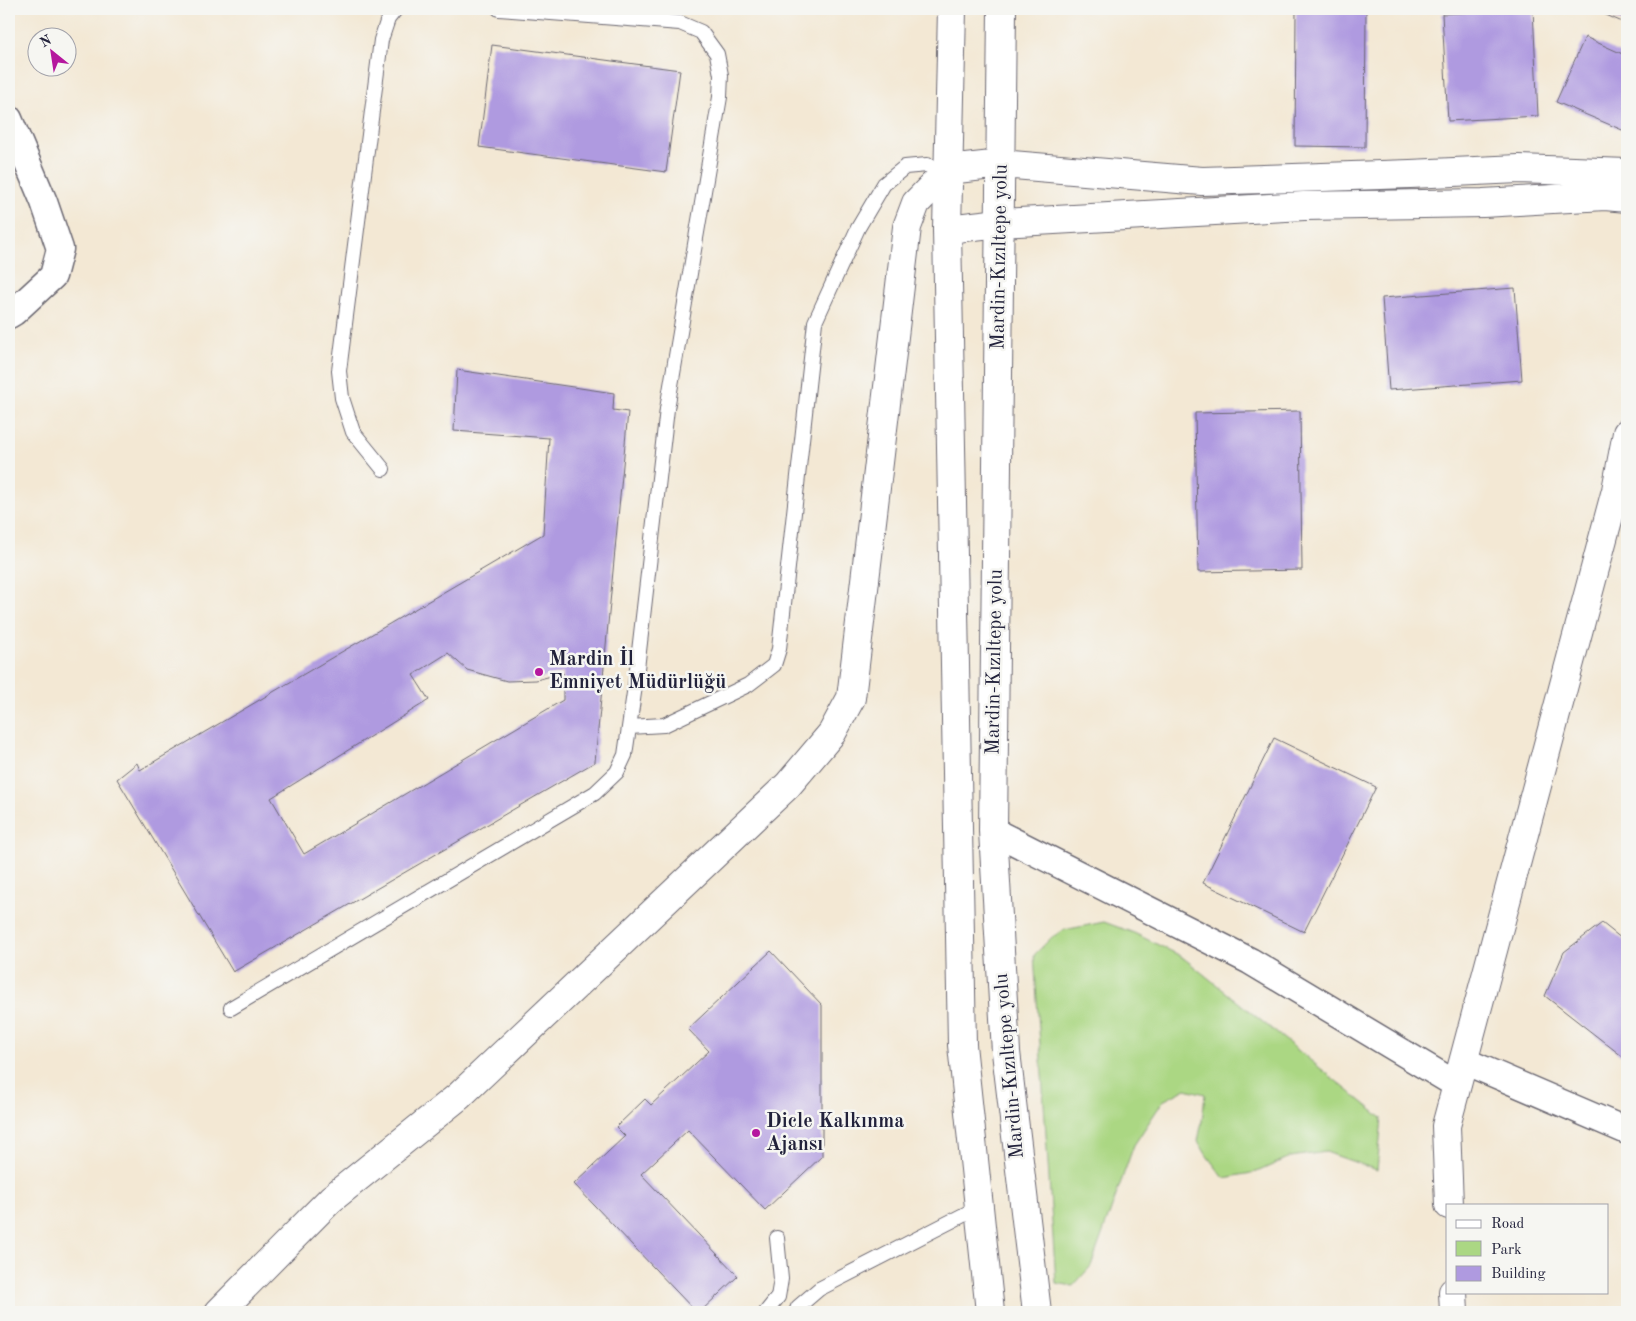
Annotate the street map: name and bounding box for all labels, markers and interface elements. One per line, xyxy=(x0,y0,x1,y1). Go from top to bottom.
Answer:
north arrow xyxy=(28,28,78,78)
text: N xyxy=(38,33,54,50)
street label: Mardin-Kızıltepe yolu xyxy=(988,164,1012,350)
street label: Mardin-Kızıltepe yolu xyxy=(983,569,1007,755)
place label: Mardin İl Emniyet Müdürlüğü xyxy=(549,646,726,693)
marker: Mardin İl Emniyet Müdürlüğü xyxy=(533,666,545,678)
street label: Mardin-Kızıltepe yolu xyxy=(992,972,1028,1160)
place label: Dicle Kalkınma Ajansı xyxy=(766,1112,904,1155)
marker: Dicle Kalkınma Ajansı xyxy=(750,1127,762,1139)
legend xyxy=(1446,1204,1608,1294)
text: Road xyxy=(1491,1217,1525,1232)
text: Park xyxy=(1491,1243,1522,1258)
text: Building xyxy=(1491,1267,1546,1282)

